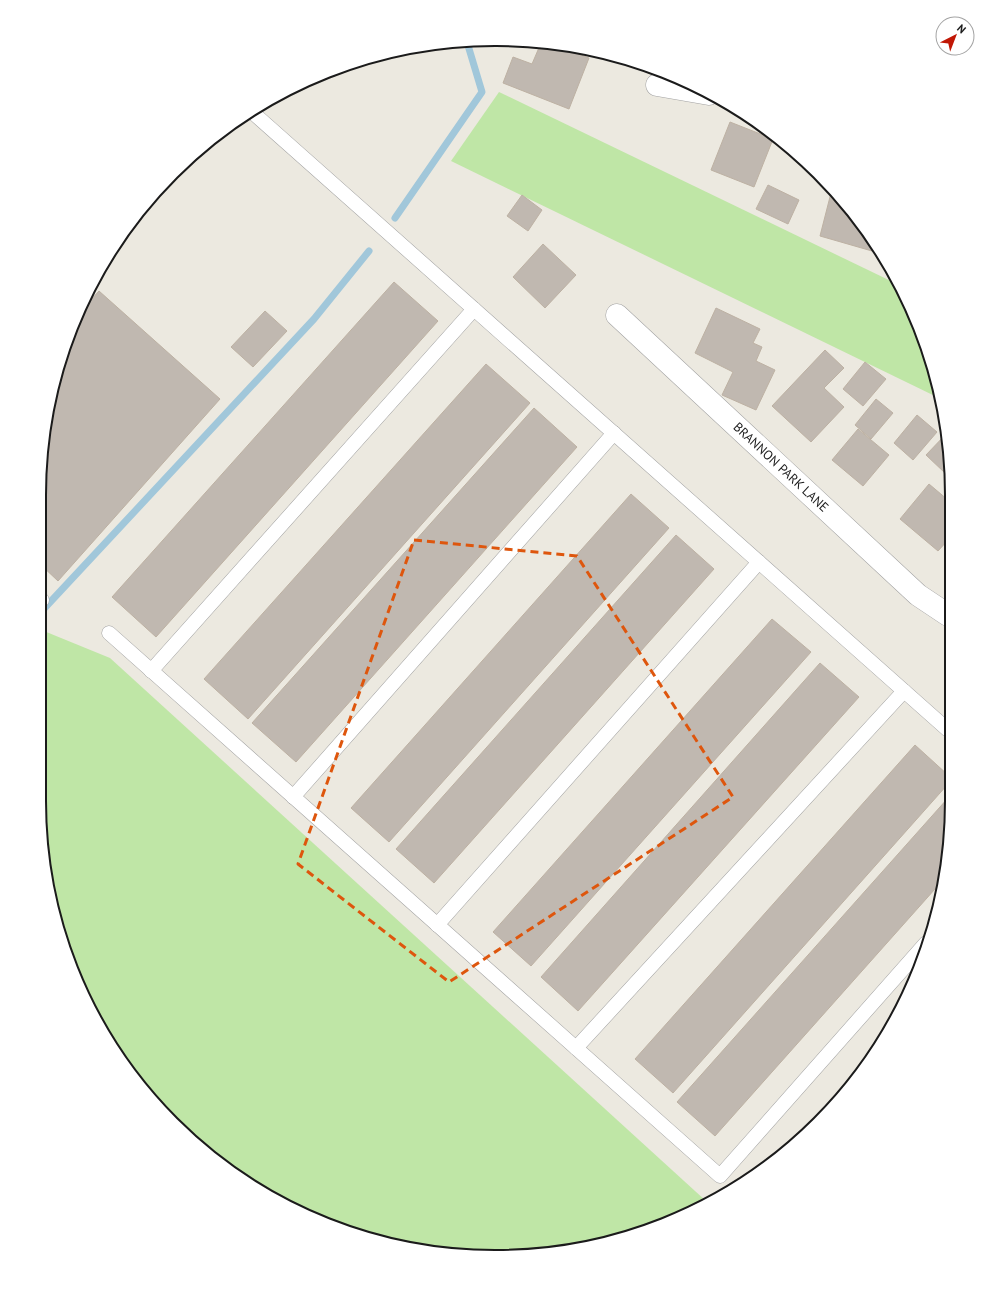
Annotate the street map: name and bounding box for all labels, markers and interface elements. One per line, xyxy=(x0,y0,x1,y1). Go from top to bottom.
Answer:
north arrow xyxy=(935,16,975,56)
text: N xyxy=(954,21,969,36)
street label: BRANNON PARK LANE xyxy=(730,418,832,516)

